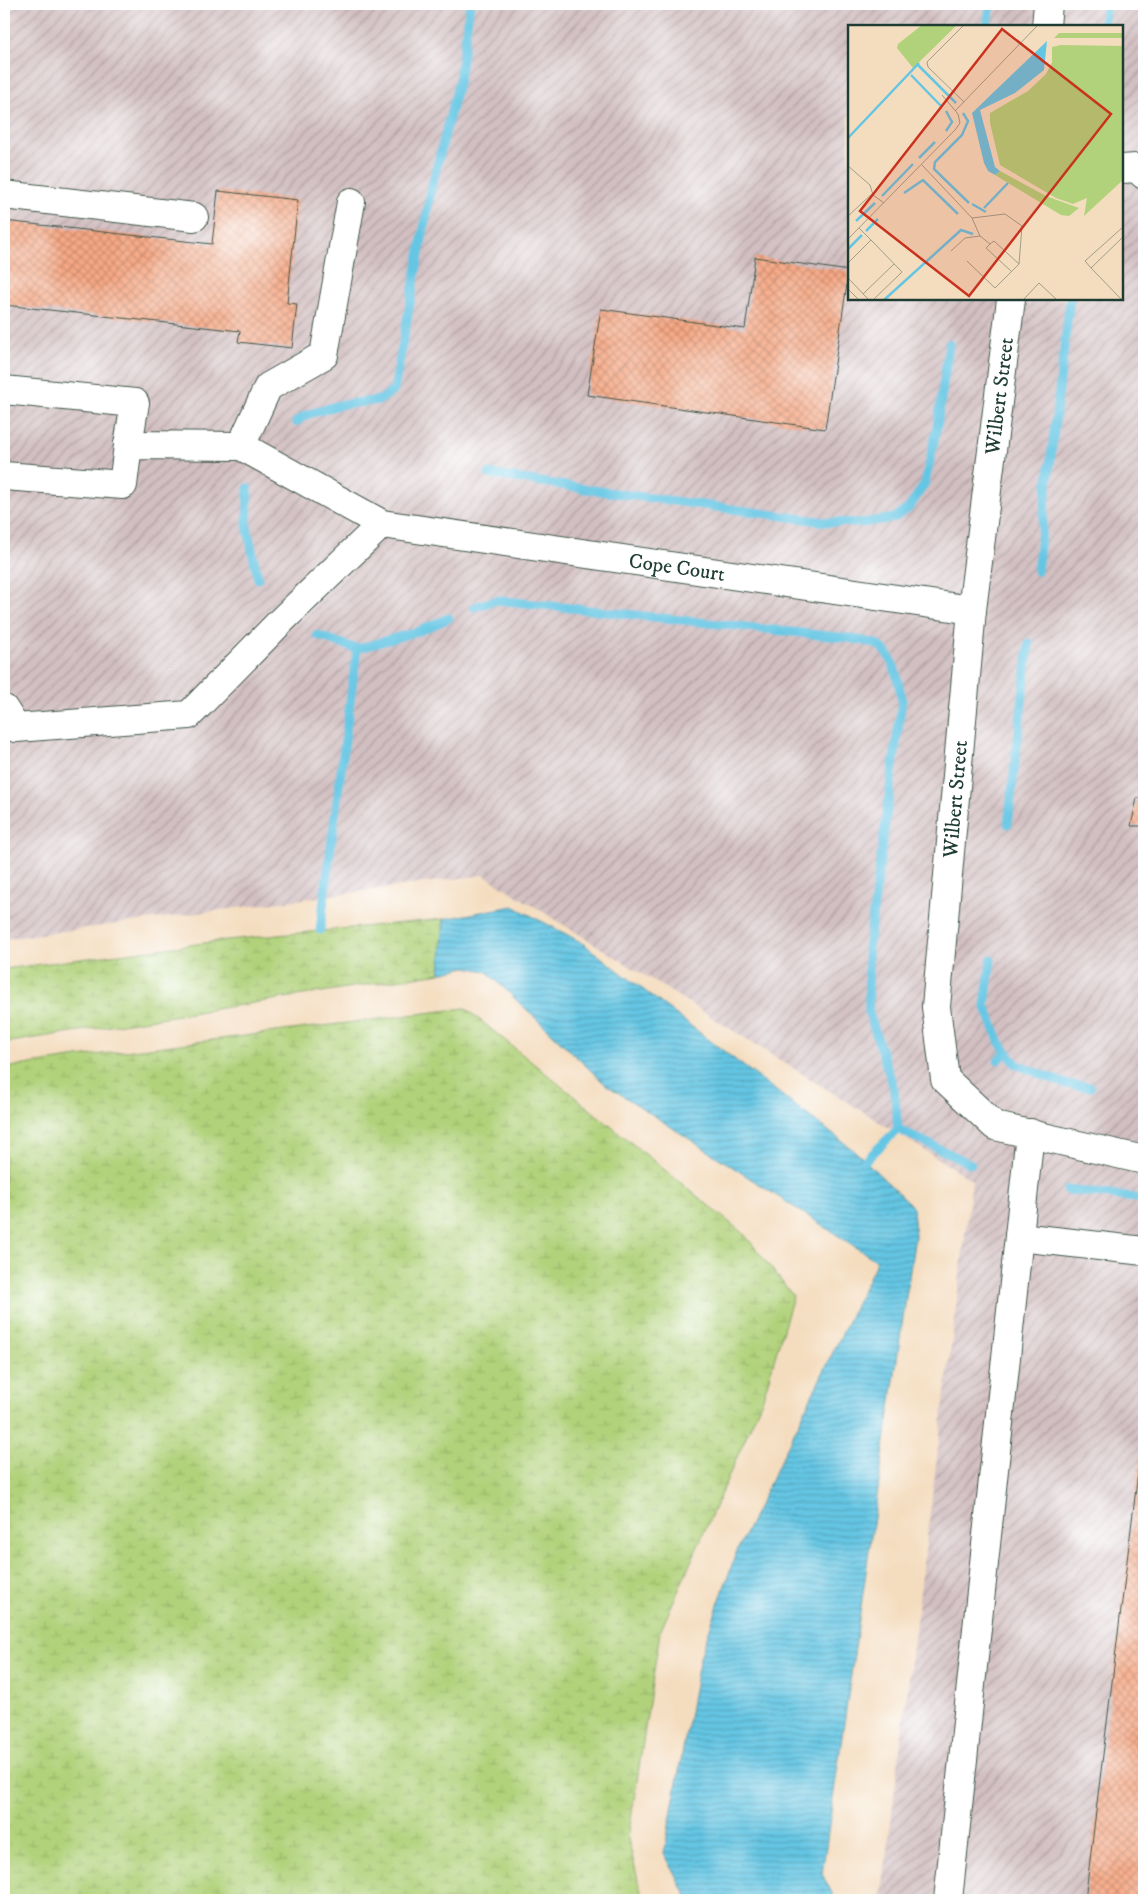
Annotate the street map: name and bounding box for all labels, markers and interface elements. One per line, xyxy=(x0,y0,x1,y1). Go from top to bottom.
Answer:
inset map xyxy=(848,25,1123,300)
street label: Wilbert Street xyxy=(980,336,1020,457)
street label: Cope Court xyxy=(627,548,727,588)
street label: Wilbert Street xyxy=(938,739,974,860)

